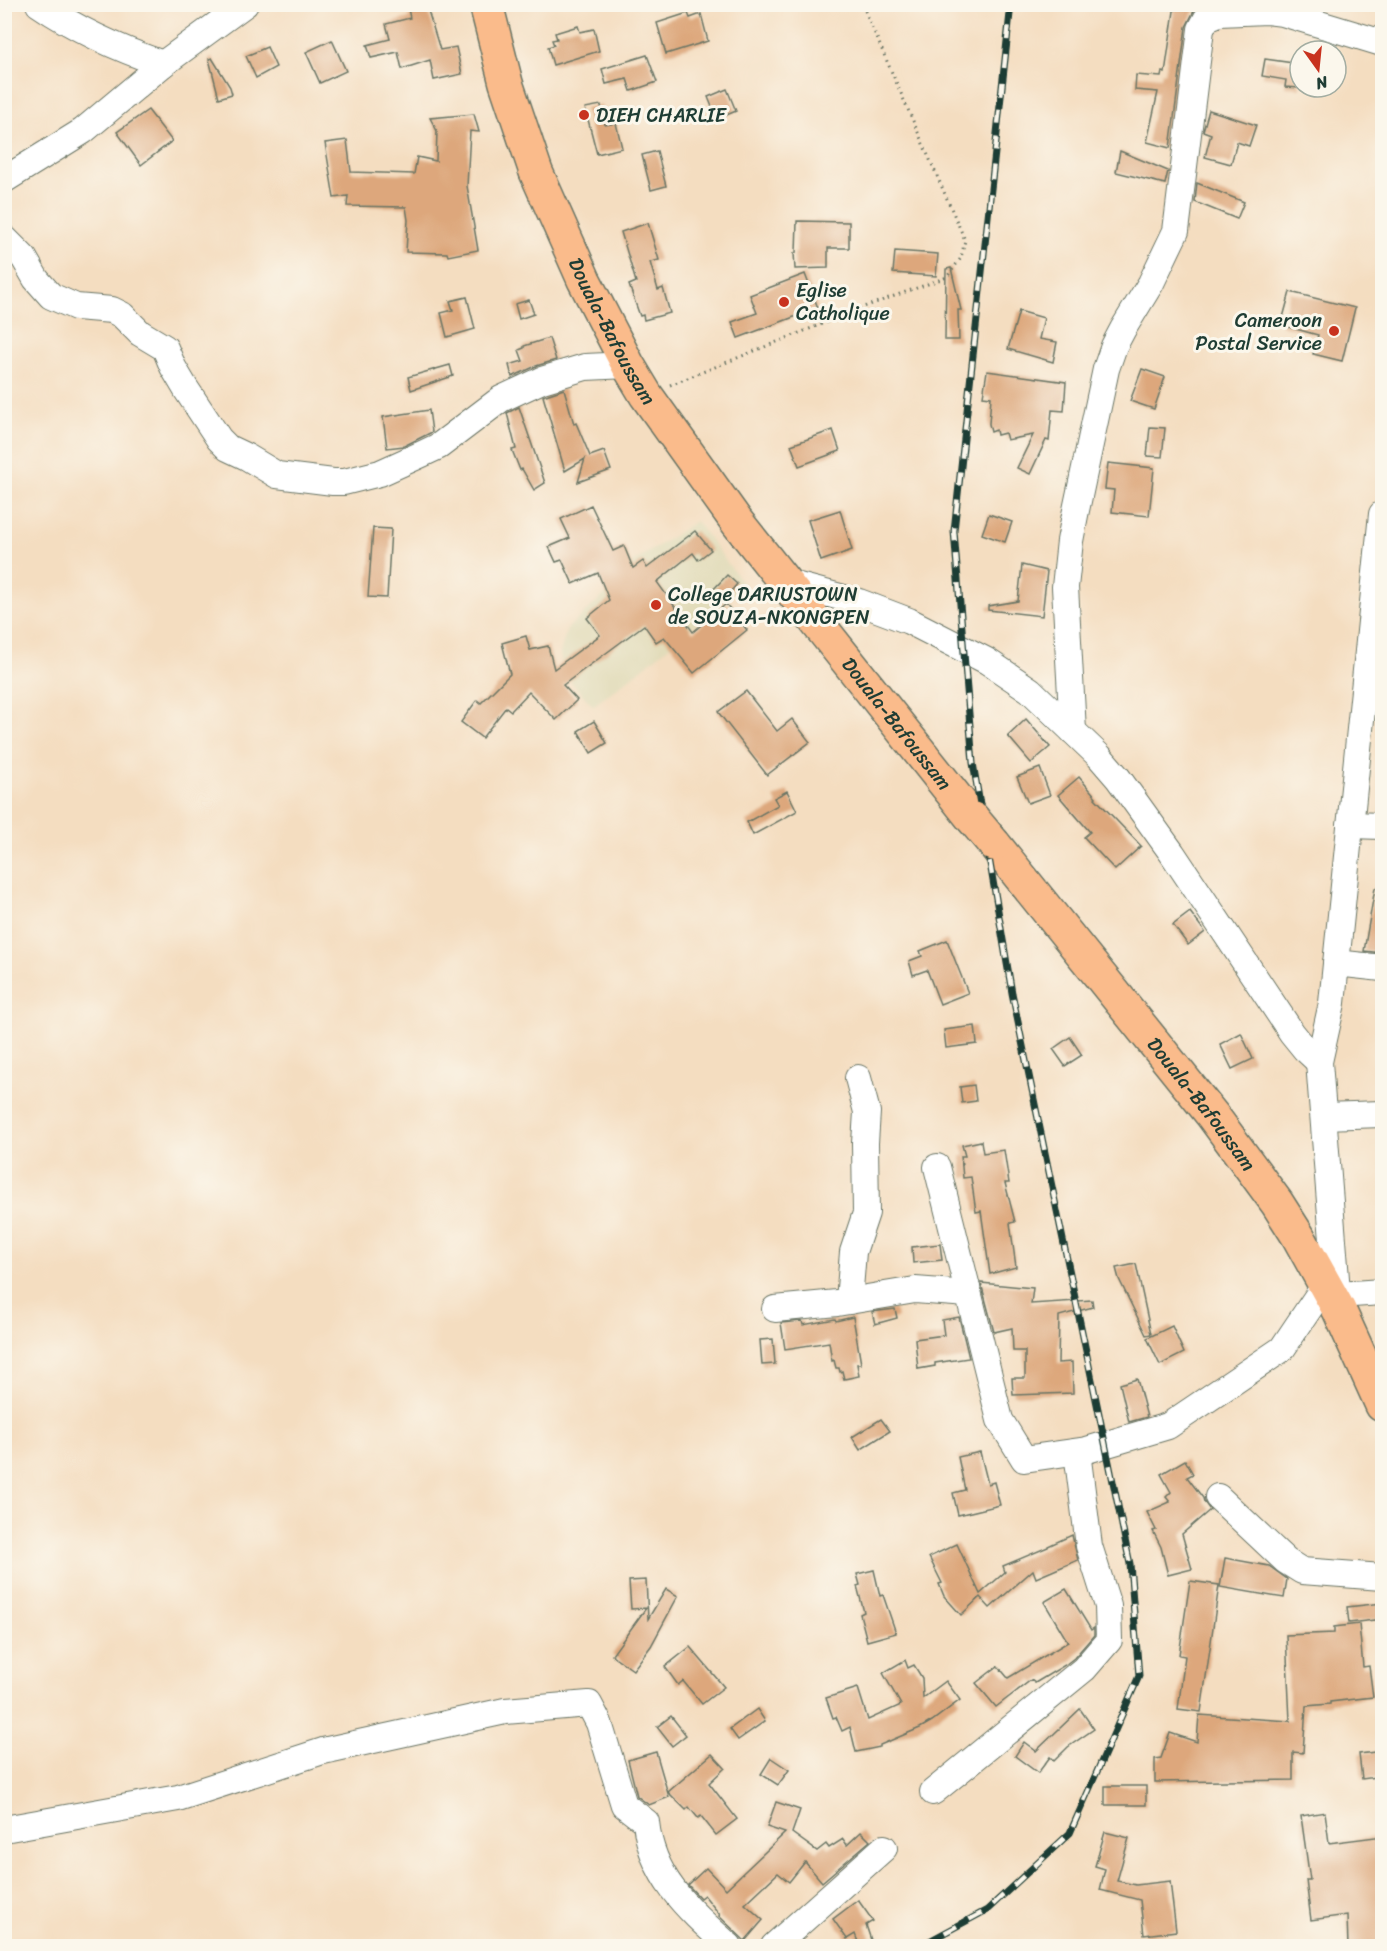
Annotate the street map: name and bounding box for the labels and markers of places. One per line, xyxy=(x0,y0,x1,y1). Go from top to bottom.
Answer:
place label: DIEH CHARLIE xyxy=(596,98,728,133)
marker: DIEH CHARLIE xyxy=(577,108,591,122)
place label: Eglise Catholique xyxy=(796,273,890,331)
marker: Eglise Catholique xyxy=(777,295,791,309)
place label: Cameroon Postal Service xyxy=(1195,303,1322,361)
marker: Cameroon Postal Service xyxy=(1327,324,1341,338)
place label: College DARIUSTOWN de SOUZA-NKONGPEN xyxy=(668,577,869,635)
marker: College DARIUSTOWN de SOUZA-NKONGPEN xyxy=(649,598,663,612)

